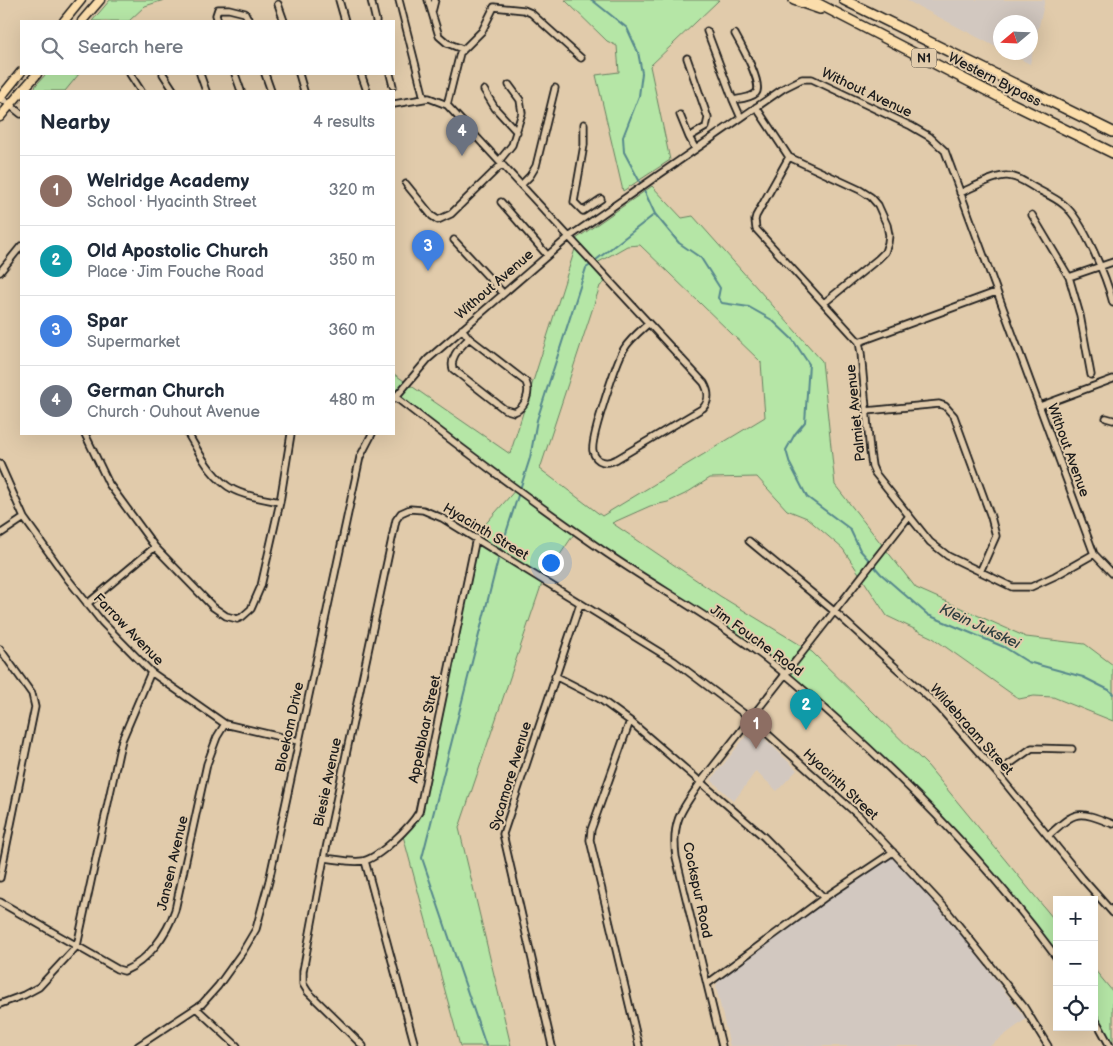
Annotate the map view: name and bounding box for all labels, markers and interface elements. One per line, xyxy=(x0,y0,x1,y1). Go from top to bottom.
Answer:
north arrow xyxy=(993,15,1038,60)
search box xyxy=(20,20,395,75)
icon: search xyxy=(38,34,66,62)
text: Search here xyxy=(78,36,183,59)
road number: N1 xyxy=(912,48,936,68)
street label: Western Bypass xyxy=(946,49,1044,110)
street label: Without Avenue xyxy=(819,64,915,121)
text: Nearby xyxy=(40,110,110,135)
text: 4 results xyxy=(313,113,375,132)
pin: 4 xyxy=(446,115,478,156)
text: Welridge Academy xyxy=(87,170,249,193)
text: 1 xyxy=(53,181,59,200)
text: 320 m xyxy=(329,181,375,200)
text: School · Hyacinth Street xyxy=(87,193,257,212)
pin: 3 xyxy=(412,230,444,271)
text: Old Apostolic Church xyxy=(87,240,268,263)
street label: Without Avenue xyxy=(452,246,537,323)
text: 2 xyxy=(51,251,61,270)
text: 350 m xyxy=(329,251,375,270)
text: Place · Jim Fouche Road xyxy=(87,263,264,282)
text: Spar xyxy=(87,310,128,333)
text: 3 xyxy=(51,321,61,340)
text: 360 m xyxy=(328,321,375,340)
text: Supermarket xyxy=(87,333,180,352)
street label: Palmiet Avenue xyxy=(842,364,869,462)
text: German Church xyxy=(87,380,225,403)
text: 4 xyxy=(51,391,61,410)
text: 480 m xyxy=(329,391,375,410)
street label: Without Avenue xyxy=(1044,401,1093,499)
text: Church · Ouhout Avenue xyxy=(87,403,260,422)
street label: Hyacinth Street xyxy=(440,499,532,564)
your location xyxy=(538,550,564,576)
street label: Farrow Avenue xyxy=(90,590,167,669)
water label: Klein Jukskei xyxy=(936,599,1024,654)
street label: Jim Fouche Road xyxy=(707,601,807,680)
street label: Appelblaar Street xyxy=(405,673,444,785)
street label: Bloekom Drive xyxy=(272,680,307,774)
street label: Wildebraam Street xyxy=(926,680,1017,779)
pin: 2 xyxy=(790,689,822,730)
pin: 1 xyxy=(740,708,772,749)
street label: Sycamore Avenue xyxy=(486,720,535,833)
street label: Biesie Avenue xyxy=(310,736,345,828)
street label: Hyacinth Street xyxy=(799,745,882,824)
street label: Jansen Avenue xyxy=(153,814,192,912)
street label: Cockspur Road xyxy=(679,841,716,940)
map controls xyxy=(1053,896,1098,1031)
button: + xyxy=(1053,896,1098,941)
button: − xyxy=(1053,941,1098,986)
button: locate xyxy=(1053,986,1098,1031)

